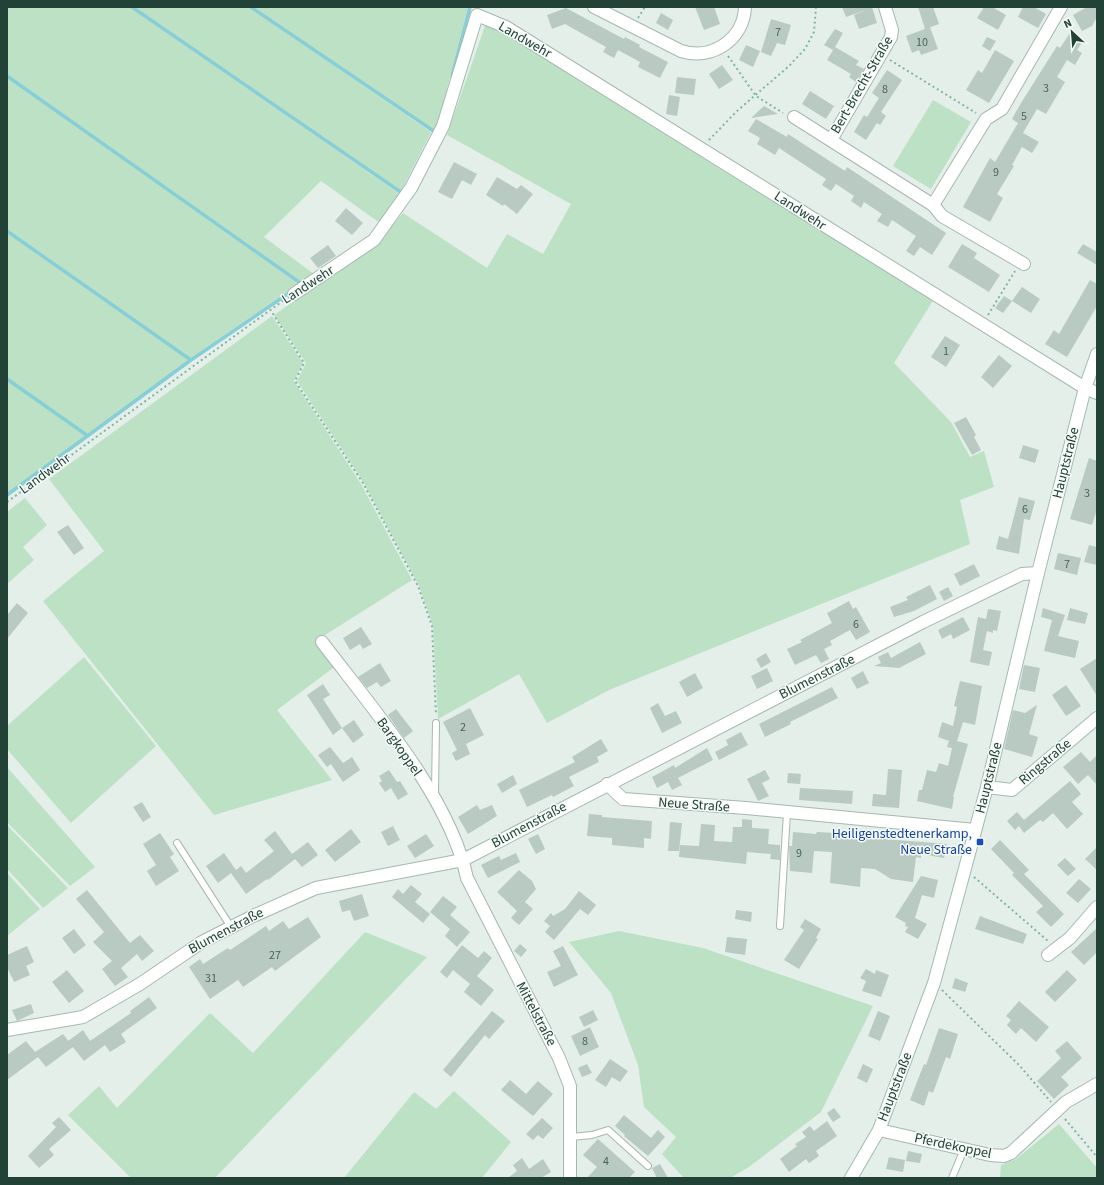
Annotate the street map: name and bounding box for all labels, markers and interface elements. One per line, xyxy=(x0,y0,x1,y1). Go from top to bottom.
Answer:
north arrow xyxy=(1052,12,1092,52)
text: N xyxy=(1061,15,1074,32)
street label: Landwehr xyxy=(495,17,556,63)
house number: 7 xyxy=(775,24,781,41)
street label: Bert-Brecht-Straße xyxy=(826,32,898,137)
house number: 10 xyxy=(916,34,928,51)
house number: 3 xyxy=(1043,80,1049,97)
house number: 8 xyxy=(882,81,888,98)
house number: 5 xyxy=(1021,108,1027,125)
house number: 9 xyxy=(993,164,999,181)
street label: Landwehr xyxy=(770,187,830,235)
street label: Landwehr xyxy=(278,261,338,309)
house number: 1 xyxy=(943,343,949,360)
street label: Hauptstraße xyxy=(1047,425,1085,501)
street label: Landwehr xyxy=(15,449,75,499)
house number: 3 xyxy=(1084,485,1090,502)
house number: 6 xyxy=(1022,501,1028,518)
house number: 7 xyxy=(1064,556,1070,573)
house number: 6 xyxy=(853,616,859,633)
street label: Blumenstraße xyxy=(776,649,858,705)
street label: Bargkoppel xyxy=(371,714,427,781)
house number: 2 xyxy=(460,719,466,736)
street label: Ringstraße xyxy=(1014,734,1076,790)
street label: Hauptstraße xyxy=(970,740,1008,816)
street label: Neue Straße xyxy=(657,793,731,817)
street label: Blumenstraße xyxy=(488,797,570,853)
place label: Heiligenstedtenerkamp, Neue Straße xyxy=(832,824,972,860)
marker: Heiligenstedtenerkamp, Neue Straße xyxy=(975,837,985,847)
house number: 9 xyxy=(796,845,802,862)
street label: Blumenstraße xyxy=(185,903,267,959)
house number: 27 xyxy=(269,947,281,964)
house number: 31 xyxy=(205,970,217,987)
street label: Mittelstraße xyxy=(511,978,561,1050)
house number: 8 xyxy=(582,1033,588,1050)
street label: Hauptstraße xyxy=(873,1049,917,1125)
street label: Pferdekoppel xyxy=(912,1128,994,1164)
house number: 4 xyxy=(603,1153,609,1170)

